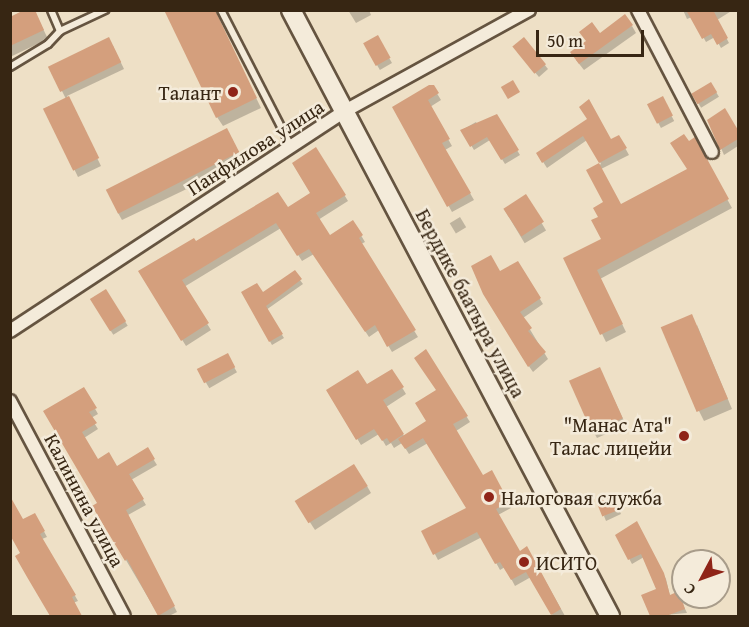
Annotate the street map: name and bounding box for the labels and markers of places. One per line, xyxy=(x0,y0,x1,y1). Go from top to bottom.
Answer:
place label: Талант xyxy=(158,80,221,104)
marker: Талант xyxy=(226,85,240,99)
place label: "Манас Ата" Талас лицейи xyxy=(550,412,672,459)
marker: "Манас Ата" Талас лицейи xyxy=(677,429,691,443)
place label: Налоговая служба xyxy=(501,485,662,509)
marker: Налоговая служба xyxy=(482,490,496,504)
place label: ИСИТО xyxy=(536,550,597,574)
marker: ИСИТО xyxy=(517,555,531,569)

